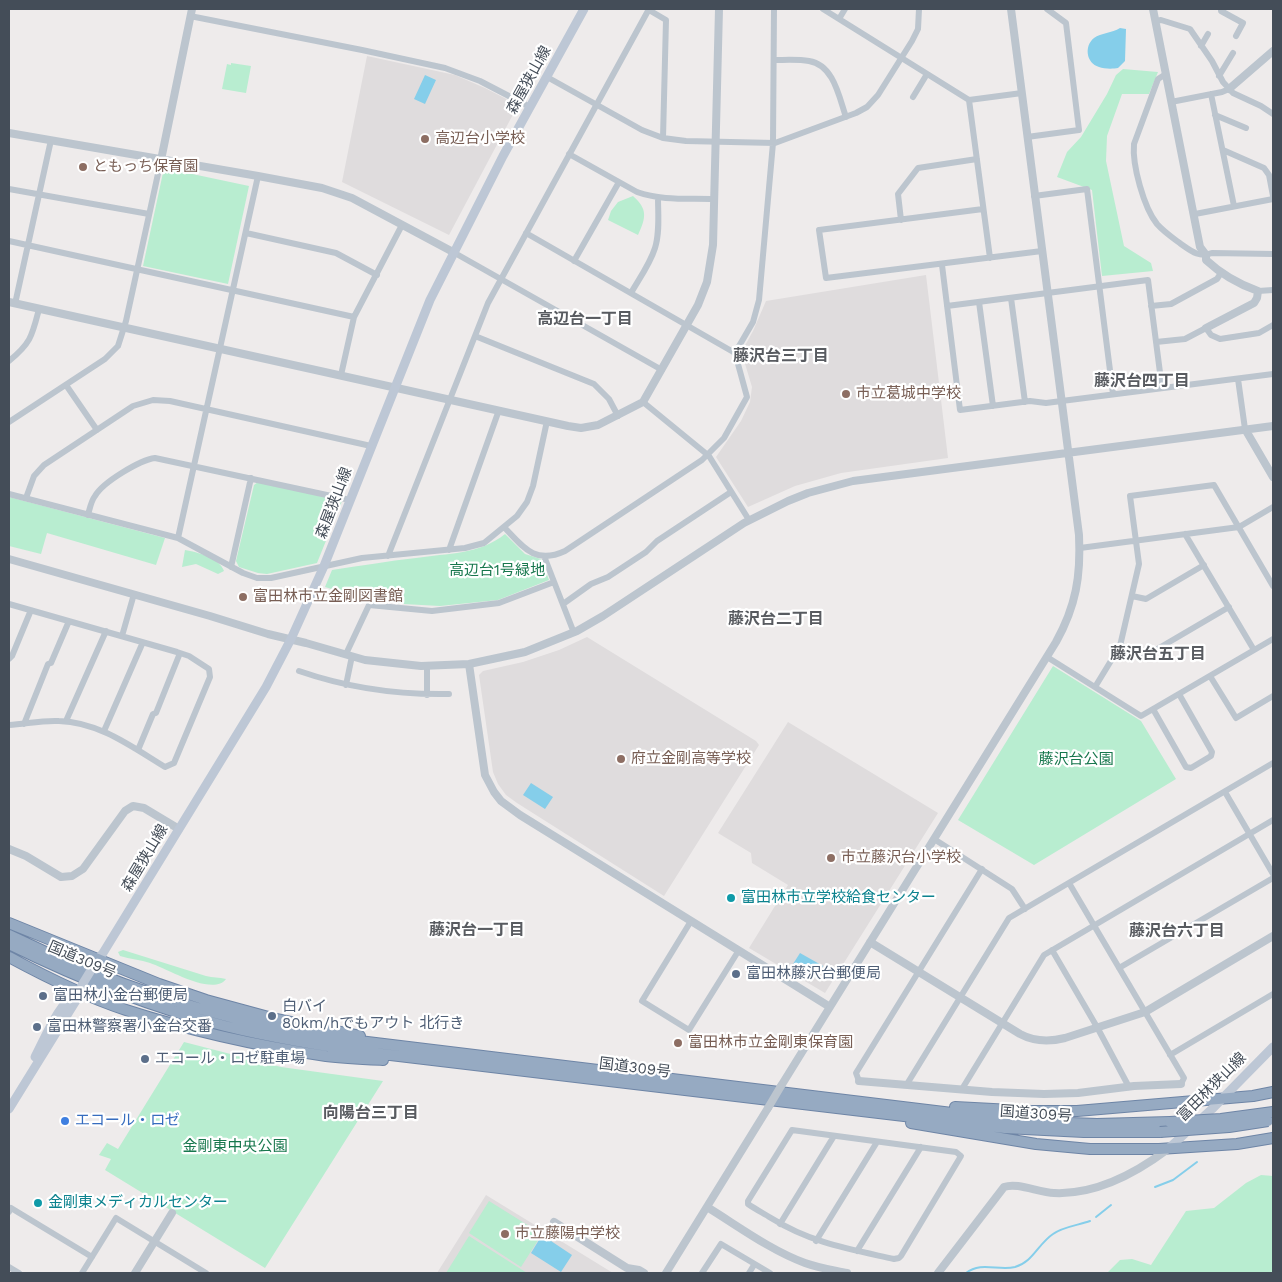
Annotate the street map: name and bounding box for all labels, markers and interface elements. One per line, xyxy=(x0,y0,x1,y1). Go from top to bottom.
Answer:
street label: 森屋狭山線 xyxy=(503,43,555,117)
place label: 高辺台小学校 xyxy=(435,130,525,148)
marker: 高辺台小学校 xyxy=(419,133,431,145)
place label: ともっち保育園 xyxy=(93,158,198,176)
marker: ともっち保育園 xyxy=(77,161,89,173)
district label: 高辺台一丁目 xyxy=(537,309,633,329)
district label: 藤沢台三丁目 xyxy=(733,346,829,366)
district label: 藤沢台四丁目 xyxy=(1094,371,1190,391)
place label: 市立葛城中学校 xyxy=(856,385,961,403)
marker: 市立葛城中学校 xyxy=(840,388,852,400)
street label: 森屋狭山線 xyxy=(312,465,356,541)
park label: 高辺台1号緑地 xyxy=(449,562,545,580)
place label: 富田林市立金剛図書館 xyxy=(253,588,403,606)
marker: 富田林市立金剛図書館 xyxy=(237,591,249,603)
district label: 藤沢台二丁目 xyxy=(728,609,824,629)
district label: 藤沢台五丁目 xyxy=(1110,644,1206,664)
place label: 府立金剛高等学校 xyxy=(631,750,751,768)
park label: 藤沢台公園 xyxy=(1039,751,1113,769)
marker: 府立金剛高等学校 xyxy=(615,753,627,765)
street label: 森屋狭山線 xyxy=(118,821,172,895)
place label: 市立藤沢台小学校 xyxy=(841,849,961,867)
marker: 市立藤沢台小学校 xyxy=(825,852,837,864)
place label: 富田林市立学校給食センター xyxy=(741,889,936,907)
marker: 富田林市立学校給食センター xyxy=(725,892,737,904)
district label: 藤沢台一丁目 xyxy=(429,920,525,940)
district label: 藤沢台六丁目 xyxy=(1129,921,1225,941)
street label: 国道309号 xyxy=(45,938,119,982)
place label: 富田林藤沢台郵便局 xyxy=(746,965,881,983)
marker: 富田林藤沢台郵便局 xyxy=(730,968,742,980)
place label: 富田林小金台郵便局 xyxy=(53,987,188,1005)
marker: 富田林小金台郵便局 xyxy=(37,990,49,1002)
place label: 白バイ 80km/hでもアウト 北行き xyxy=(282,998,464,1033)
marker: 白バイ 80km/hでもアウト 北行き xyxy=(266,1010,278,1022)
place label: 富田林警察署小金台交番 xyxy=(47,1018,212,1036)
marker: 富田林警察署小金台交番 xyxy=(31,1021,43,1033)
place label: 富田林市立金剛東保育園 xyxy=(688,1034,853,1052)
marker: 富田林市立金剛東保育園 xyxy=(672,1037,684,1049)
street label: 富田林狭山線 xyxy=(1174,1049,1250,1125)
place label: エコール・ロゼ駐車場 xyxy=(155,1050,305,1068)
marker: エコール・ロゼ駐車場 xyxy=(139,1053,151,1065)
street label: 国道309号 xyxy=(598,1055,672,1081)
street label: 国道309号 xyxy=(999,1102,1073,1126)
district label: 向陽台三丁目 xyxy=(323,1103,419,1123)
place label: エコール・ロゼ xyxy=(75,1112,180,1130)
marker: エコール・ロゼ xyxy=(59,1115,71,1127)
park label: 金剛東中央公園 xyxy=(183,1138,287,1156)
place label: 金剛東メディカルセンター xyxy=(48,1194,228,1212)
marker: 金剛東メディカルセンター xyxy=(32,1197,44,1209)
place label: 市立藤陽中学校 xyxy=(515,1225,620,1243)
marker: 市立藤陽中学校 xyxy=(499,1228,511,1240)

